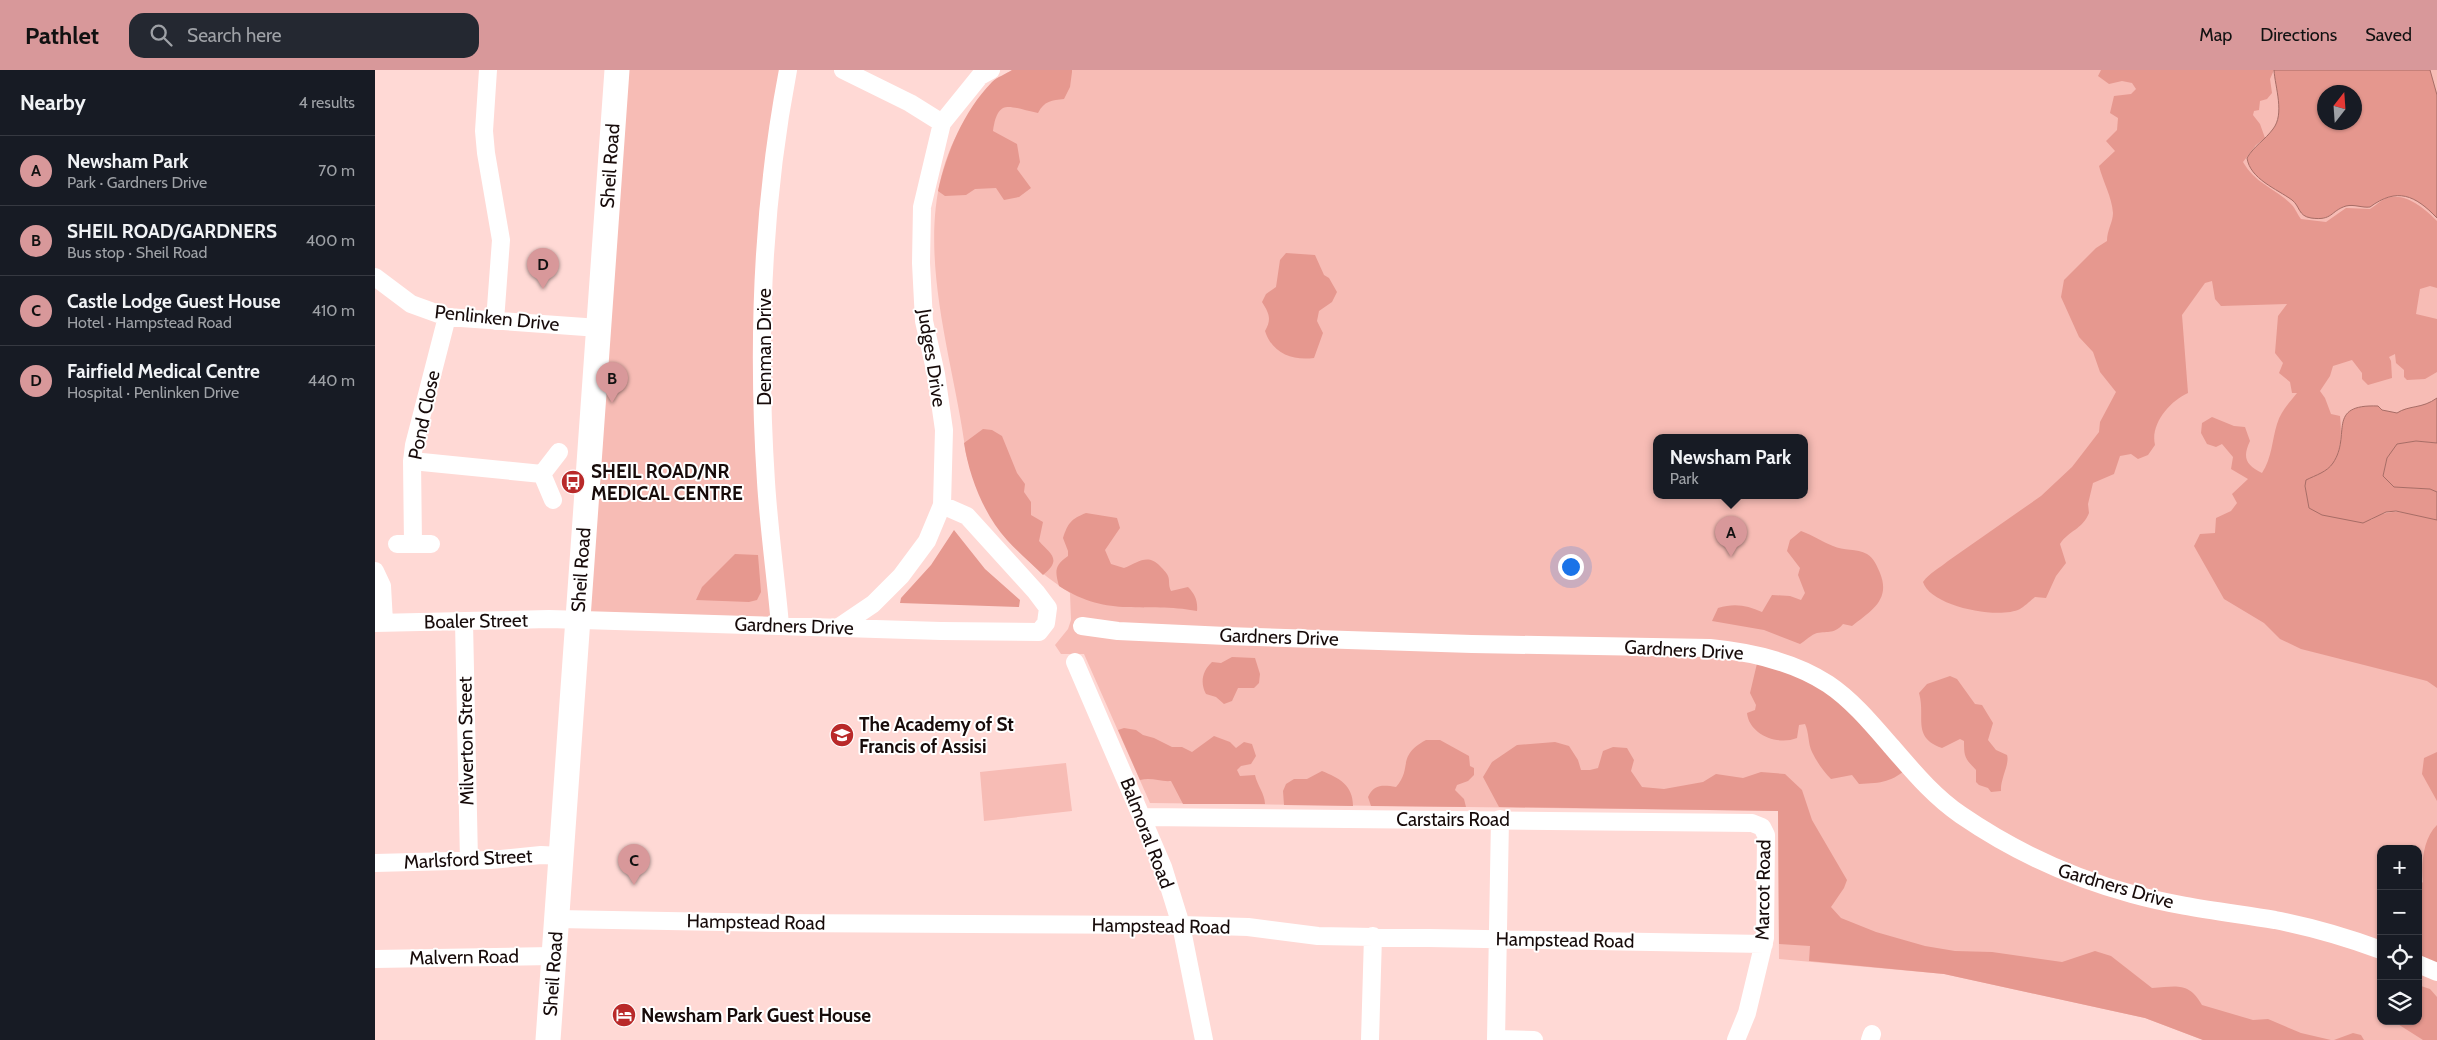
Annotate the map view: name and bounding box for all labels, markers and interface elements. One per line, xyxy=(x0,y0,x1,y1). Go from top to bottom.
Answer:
search box xyxy=(129,13,479,58)
text: Pathlet xyxy=(25,21,99,50)
icon: search xyxy=(147,21,175,49)
text: Search here xyxy=(187,24,281,47)
text: Map xyxy=(2199,24,2232,46)
text: Directions xyxy=(2260,24,2337,46)
text: Saved xyxy=(2365,24,2412,46)
north arrow xyxy=(2317,85,2362,130)
text: Nearby xyxy=(20,90,86,115)
text: 4 results xyxy=(298,93,355,112)
street label: Sheil Road xyxy=(596,123,624,209)
text: Newsham Park xyxy=(67,150,189,173)
text: A xyxy=(31,161,41,180)
text: 70 m xyxy=(318,161,355,180)
text: Park · Gardners Drive xyxy=(67,173,207,192)
text: SHEIL ROAD/GARDNERS xyxy=(67,220,277,243)
text: B xyxy=(31,231,41,250)
text: 400 m xyxy=(306,231,355,250)
text: Bus stop · Sheil Road xyxy=(67,243,207,262)
pin: D xyxy=(527,248,559,289)
street label: Denman Drive xyxy=(753,288,776,406)
text: Castle Lodge Guest House xyxy=(67,290,281,313)
street label: Penlinken Drive xyxy=(433,300,561,336)
text: C xyxy=(31,301,41,320)
text: 410 m xyxy=(312,301,355,320)
street label: Judges Drive xyxy=(913,306,951,409)
text: Hotel · Hampstead Road xyxy=(67,313,232,332)
text: Fairfield Medical Centre xyxy=(67,360,260,383)
pin: B xyxy=(596,362,628,403)
street label: Pond Close xyxy=(403,368,445,462)
text: D xyxy=(30,371,42,390)
text: 440 m xyxy=(308,371,355,390)
text: Hospital · Penlinken Drive xyxy=(67,383,239,402)
popup xyxy=(1653,434,1808,499)
text: Newsham Park xyxy=(1670,446,1791,469)
place label: SHEIL ROAD/NR MEDICAL CENTRE xyxy=(591,460,743,505)
bus stop icon: SHEIL ROAD/NR MEDICAL CENTRE xyxy=(560,469,586,495)
text: Park xyxy=(1670,469,1699,488)
pin: A xyxy=(1715,516,1747,557)
street label: Sheil Road xyxy=(567,527,595,613)
your location xyxy=(1558,554,1584,580)
street label: Boaler Street xyxy=(424,609,529,633)
street label: Gardners Drive xyxy=(734,612,854,640)
street label: Gardners Drive xyxy=(1219,623,1339,651)
street label: Gardners Drive xyxy=(1624,635,1744,665)
street label: Milverton Street xyxy=(453,676,479,806)
place label: The Academy of St Francis of Assisi xyxy=(859,713,1014,758)
school or university icon: The Academy of St Francis of Assisi xyxy=(829,722,855,748)
street label: Balmoral Road xyxy=(1115,774,1179,892)
street label: Carstairs Road xyxy=(1396,808,1510,831)
street label: Marcot Road xyxy=(1751,839,1775,941)
street label: Marlsford Street xyxy=(403,844,533,874)
pin: C xyxy=(618,844,650,885)
map controls xyxy=(2377,845,2422,1025)
button: + xyxy=(2377,845,2422,890)
street label: Gardners Drive xyxy=(2055,859,2177,914)
button: − xyxy=(2377,890,2422,935)
street label: Hampstead Road xyxy=(686,909,826,935)
street label: Hampstead Road xyxy=(1091,913,1231,939)
street label: Hampstead Road xyxy=(1495,927,1635,953)
street label: Sheil Road xyxy=(539,931,567,1017)
button: locate xyxy=(2377,935,2422,980)
street label: Malvern Road xyxy=(409,945,519,969)
button: layers xyxy=(2377,980,2422,1025)
hotel icon: Newsham Park Guest House xyxy=(611,1002,637,1028)
place label: Newsham Park Guest House xyxy=(641,1004,871,1027)

